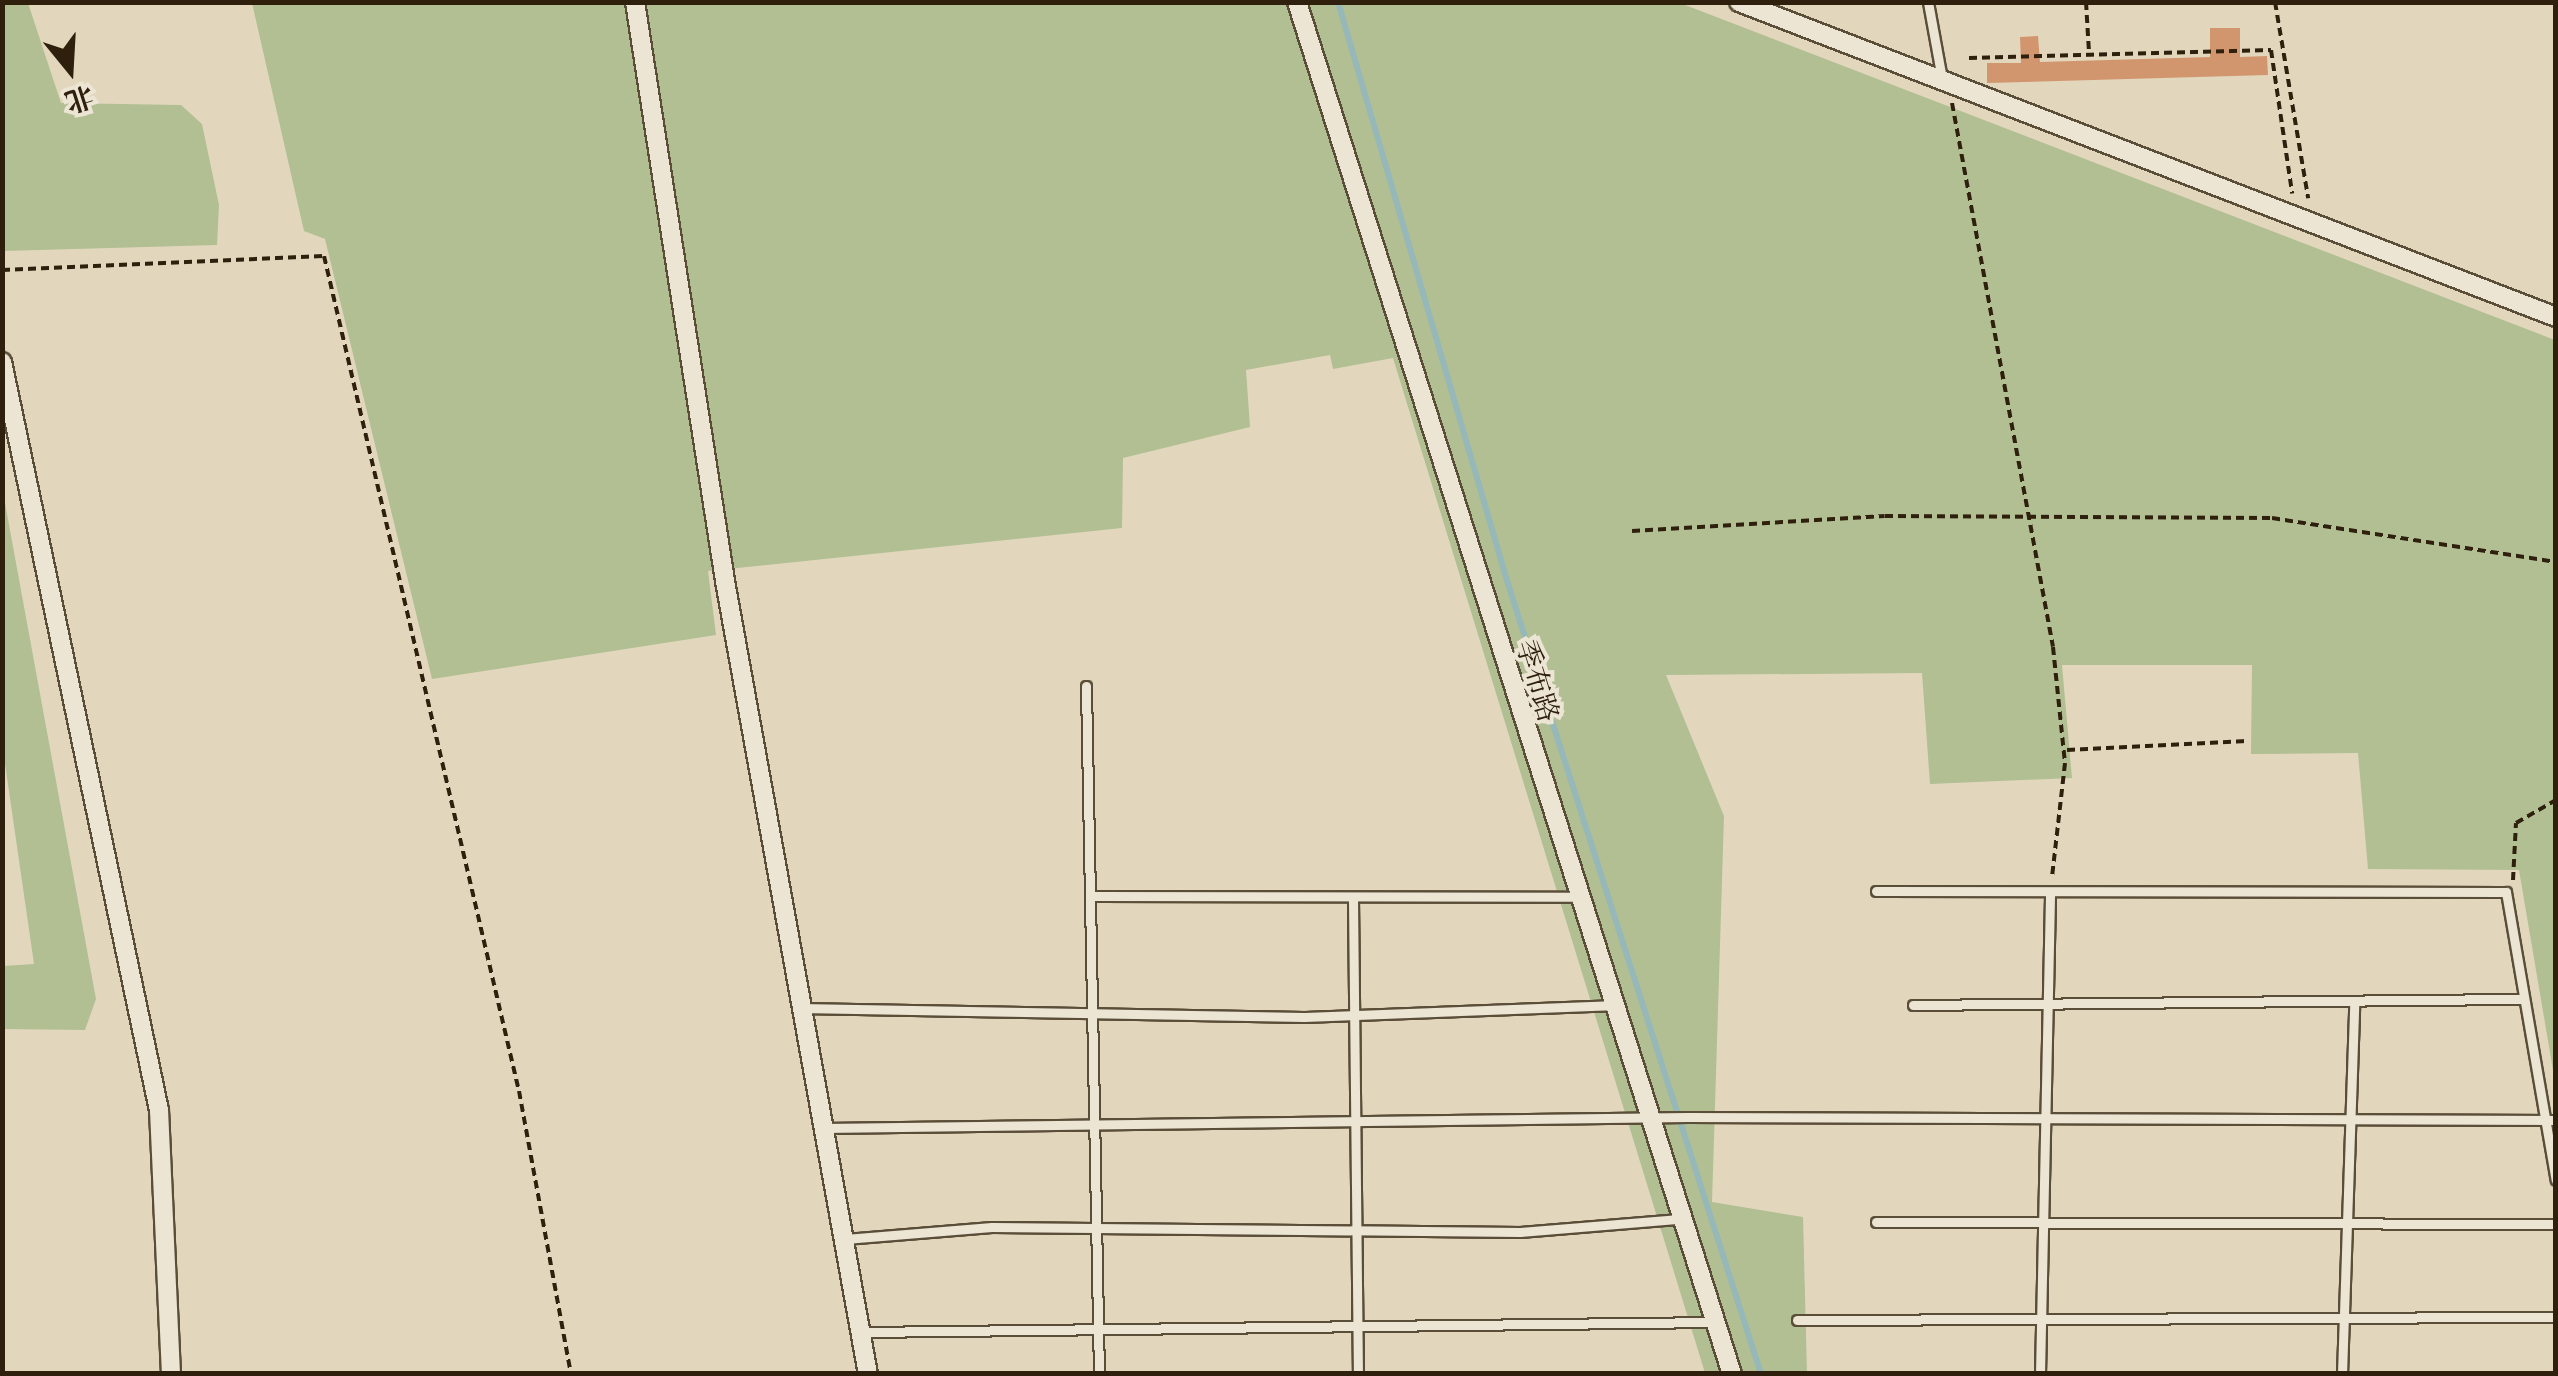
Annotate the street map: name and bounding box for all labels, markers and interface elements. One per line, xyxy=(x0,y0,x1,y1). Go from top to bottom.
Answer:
north arrow xyxy=(20,20,120,120)
text: 北 xyxy=(60,76,98,121)
street label: 季布路 xyxy=(1509,636,1565,726)

